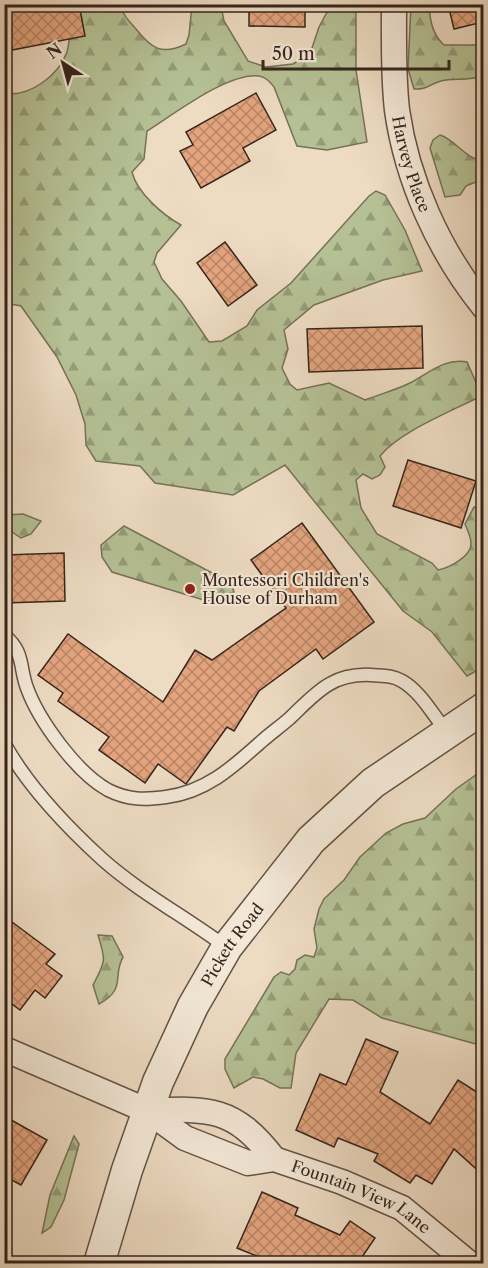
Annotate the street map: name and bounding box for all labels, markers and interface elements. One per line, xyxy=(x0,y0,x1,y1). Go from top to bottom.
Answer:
north arrow xyxy=(33,33,93,93)
scale bar xyxy=(263,33,449,71)
text: N xyxy=(43,39,66,63)
text: 50 m xyxy=(272,43,315,65)
street label: Harvey Place xyxy=(388,114,435,215)
place label: Montessori Children's House of Durham xyxy=(202,570,369,608)
marker: Montessori Children's House of Durham xyxy=(183,582,197,596)
street label: Pickett Road xyxy=(197,899,268,990)
street label: Fountain View Lane xyxy=(289,1156,435,1238)

